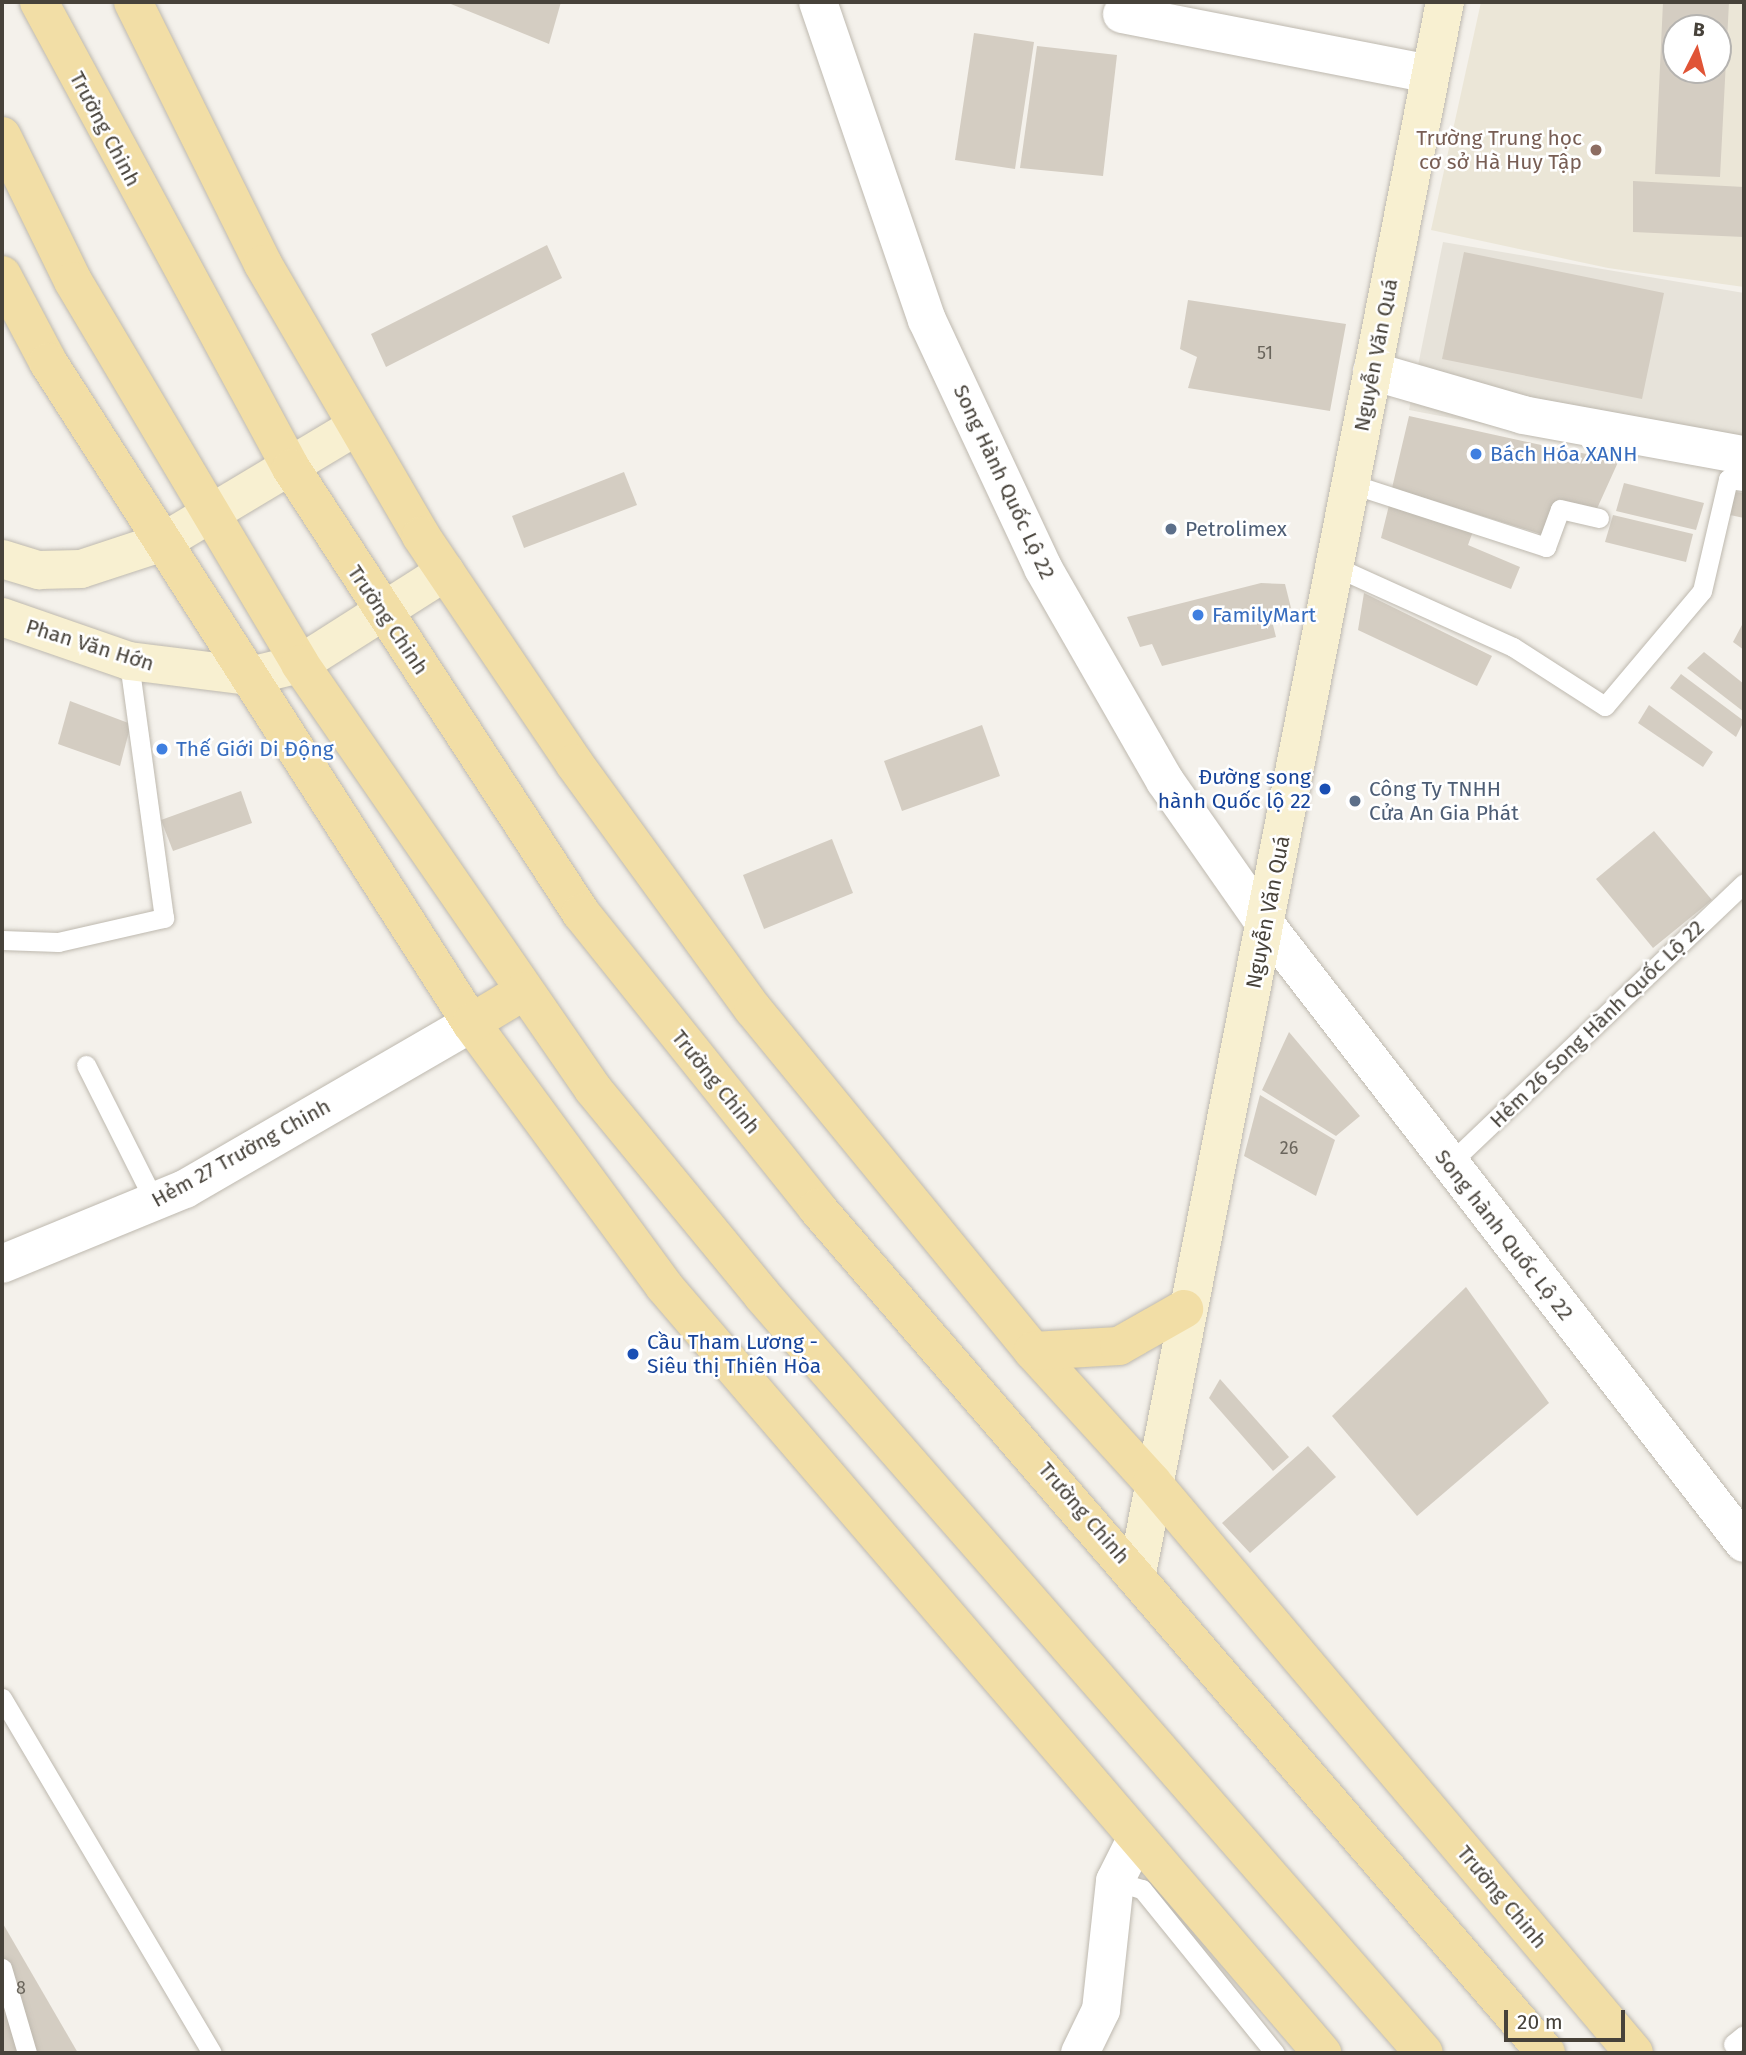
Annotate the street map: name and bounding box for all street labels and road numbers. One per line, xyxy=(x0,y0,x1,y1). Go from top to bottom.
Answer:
street label: Trường Chinh xyxy=(64,67,146,191)
street label: Nguyễn Văn Quá xyxy=(1349,276,1403,434)
street label: Song Hành Quốc Lộ 22 xyxy=(948,381,1060,583)
street label: Trường Chinh xyxy=(342,561,434,679)
street label: Phan Văn Hớn xyxy=(23,614,157,676)
street label: Nguyễn Văn Quá xyxy=(1241,833,1295,991)
street label: Hẻm 26 Song Hành Quốc Lộ 22 xyxy=(1485,915,1709,1133)
street label: Trường Chinh xyxy=(666,1025,766,1139)
street label: Hẻm 27 Trường Chinh xyxy=(147,1093,335,1213)
street label: Song hành Quốc Lộ 22 xyxy=(1430,1145,1578,1325)
street label: Trường Chinh xyxy=(1033,1457,1135,1569)
street label: Trường Chinh xyxy=(1452,1841,1552,1953)

